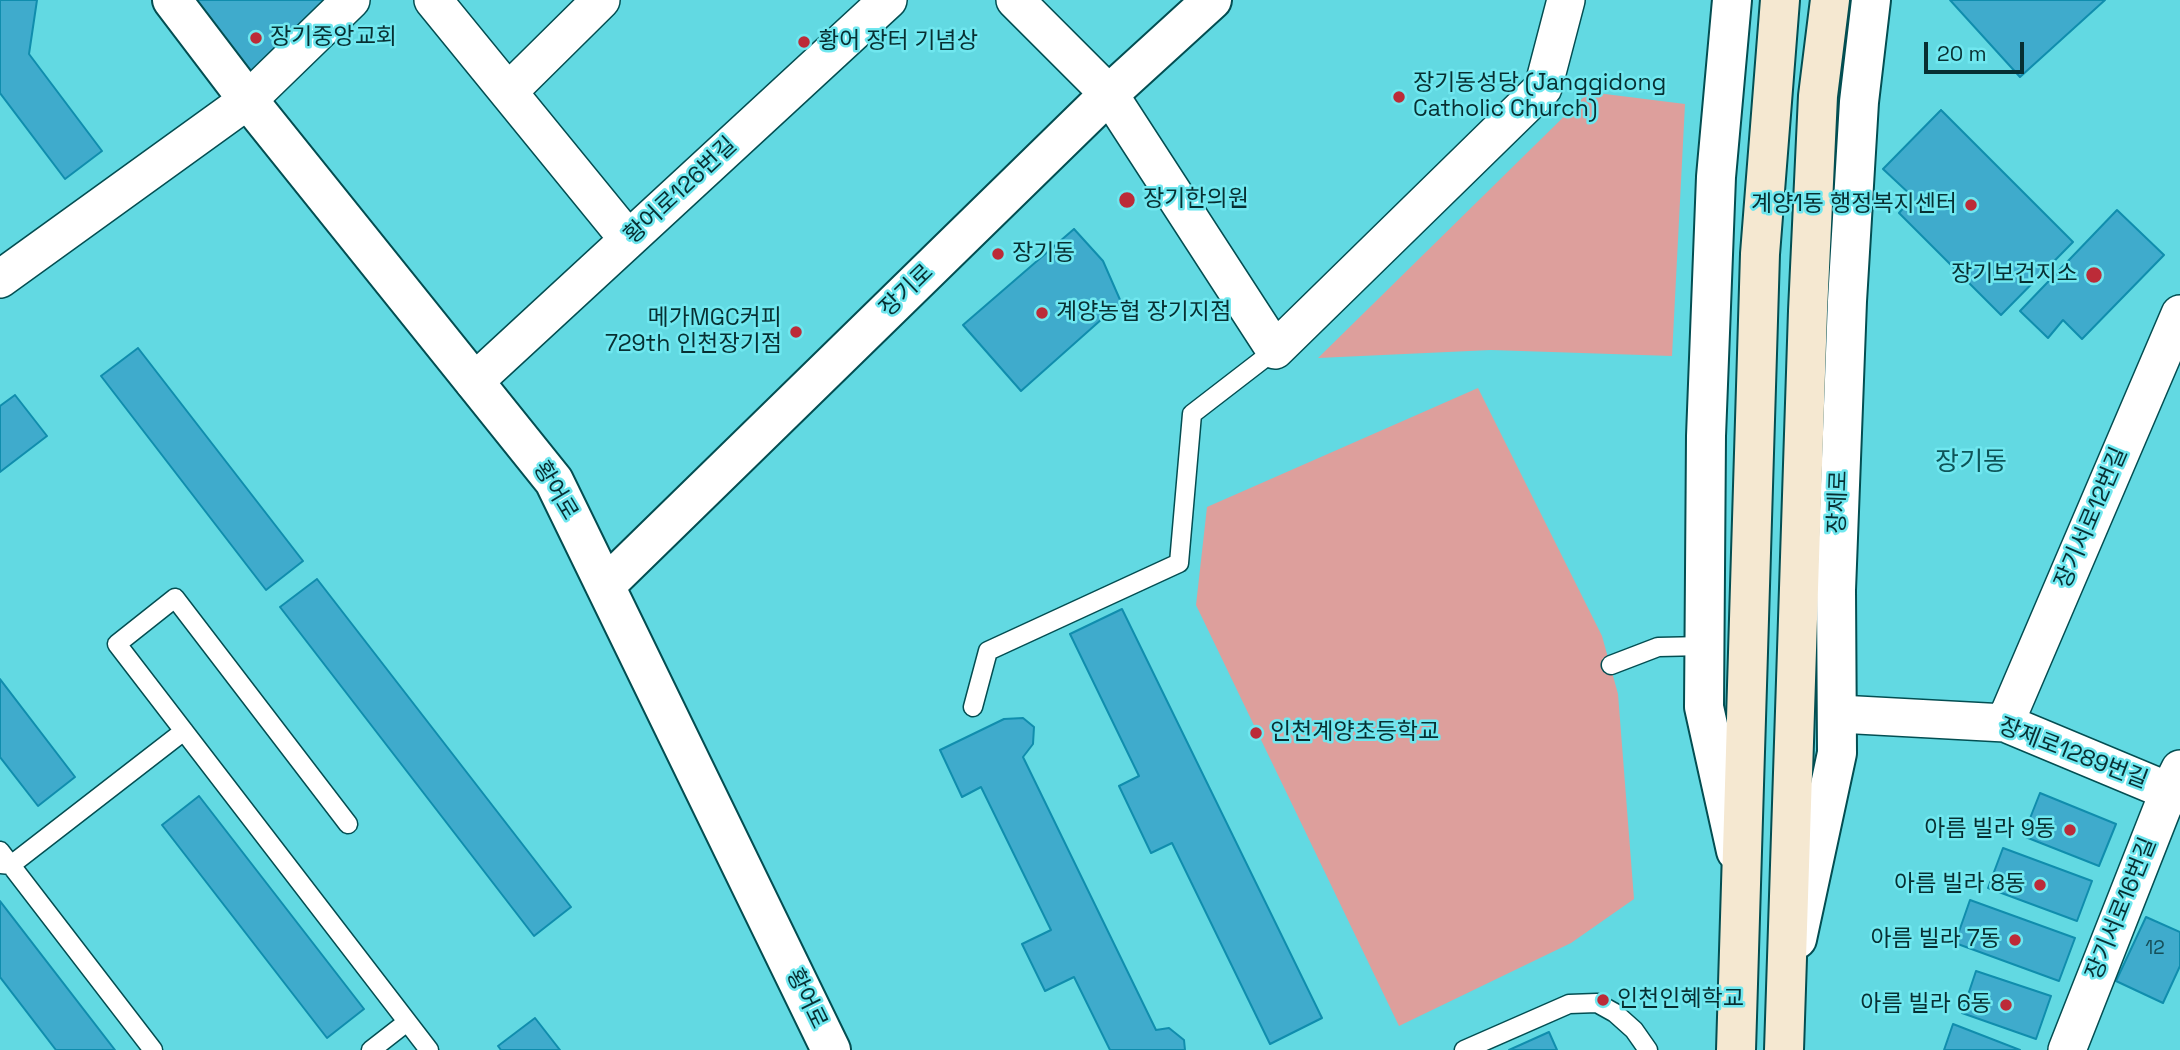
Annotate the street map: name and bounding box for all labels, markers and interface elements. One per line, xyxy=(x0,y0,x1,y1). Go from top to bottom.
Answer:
place label: 장기중앙교회 xyxy=(270,24,397,52)
place label: 황어 장터 기념상 xyxy=(818,28,978,56)
scale bar xyxy=(1928,28,2028,72)
marker: 장기중앙교회 xyxy=(248,30,264,46)
marker: 황어 장터 기념상 xyxy=(796,34,812,50)
text: 20 m xyxy=(1937,40,1987,67)
place label: 장기동성당 (Janggidong Catholic Church) xyxy=(1413,70,1666,124)
marker: 장기동성당 (Janggidong Catholic Church) xyxy=(1391,89,1407,105)
street label: 황어로126번길 xyxy=(619,132,743,250)
place label: 장기한의원 xyxy=(1143,186,1249,214)
marker: 장기한의원 xyxy=(1117,190,1137,210)
place label: 계양1동 행정복지센터 xyxy=(1751,191,1957,219)
marker: 계양1동 행정복지센터 xyxy=(1963,197,1979,213)
place label: 장기동 xyxy=(1012,240,1075,268)
marker: 장기동 xyxy=(990,246,1006,262)
street label: 장기로 xyxy=(875,259,939,323)
place label: 장기보건지소 xyxy=(1951,261,2078,289)
marker: 장기보건지소 xyxy=(2084,265,2104,285)
place label: 계양농협 장기지점 xyxy=(1056,299,1231,327)
place label: 메가MGC커피 729th 인천장기점 xyxy=(605,305,782,359)
marker: 계양농협 장기지점 xyxy=(1034,305,1050,321)
marker: 메가MGC커피 729th 인천장기점 xyxy=(788,324,804,340)
street label: 장기서로12번길 xyxy=(2050,443,2134,593)
district label: 장기동 xyxy=(1935,447,2007,479)
street label: 황어로 xyxy=(527,457,583,525)
street label: 장제로 xyxy=(1824,470,1854,534)
street label: 장제로1289번길 xyxy=(1994,713,2152,795)
place label: 인천계양초등학교 xyxy=(1270,719,1439,747)
marker: 인천계양초등학교 xyxy=(1248,725,1264,741)
place label: 아름 빌라 9동 xyxy=(1924,816,2056,844)
marker: 아름 빌라 9동 xyxy=(2062,822,2078,838)
street label: 장기서로16번길 xyxy=(2081,834,2163,984)
place label: 아름 빌라 8동 xyxy=(1894,871,2026,899)
marker: 아름 빌라 8동 xyxy=(2032,877,2048,893)
place label: 아름 빌라 7동 xyxy=(1870,926,2001,954)
marker: 아름 빌라 7동 xyxy=(2007,932,2023,948)
house number: 12 xyxy=(2145,938,2165,960)
street label: 황어로 xyxy=(780,964,832,1034)
place label: 인천인혜학교 xyxy=(1617,986,1744,1014)
place label: 아름 빌라 6동 xyxy=(1860,991,1992,1019)
marker: 인천인혜학교 xyxy=(1595,992,1611,1008)
marker: 아름 빌라 6동 xyxy=(1998,997,2014,1013)

